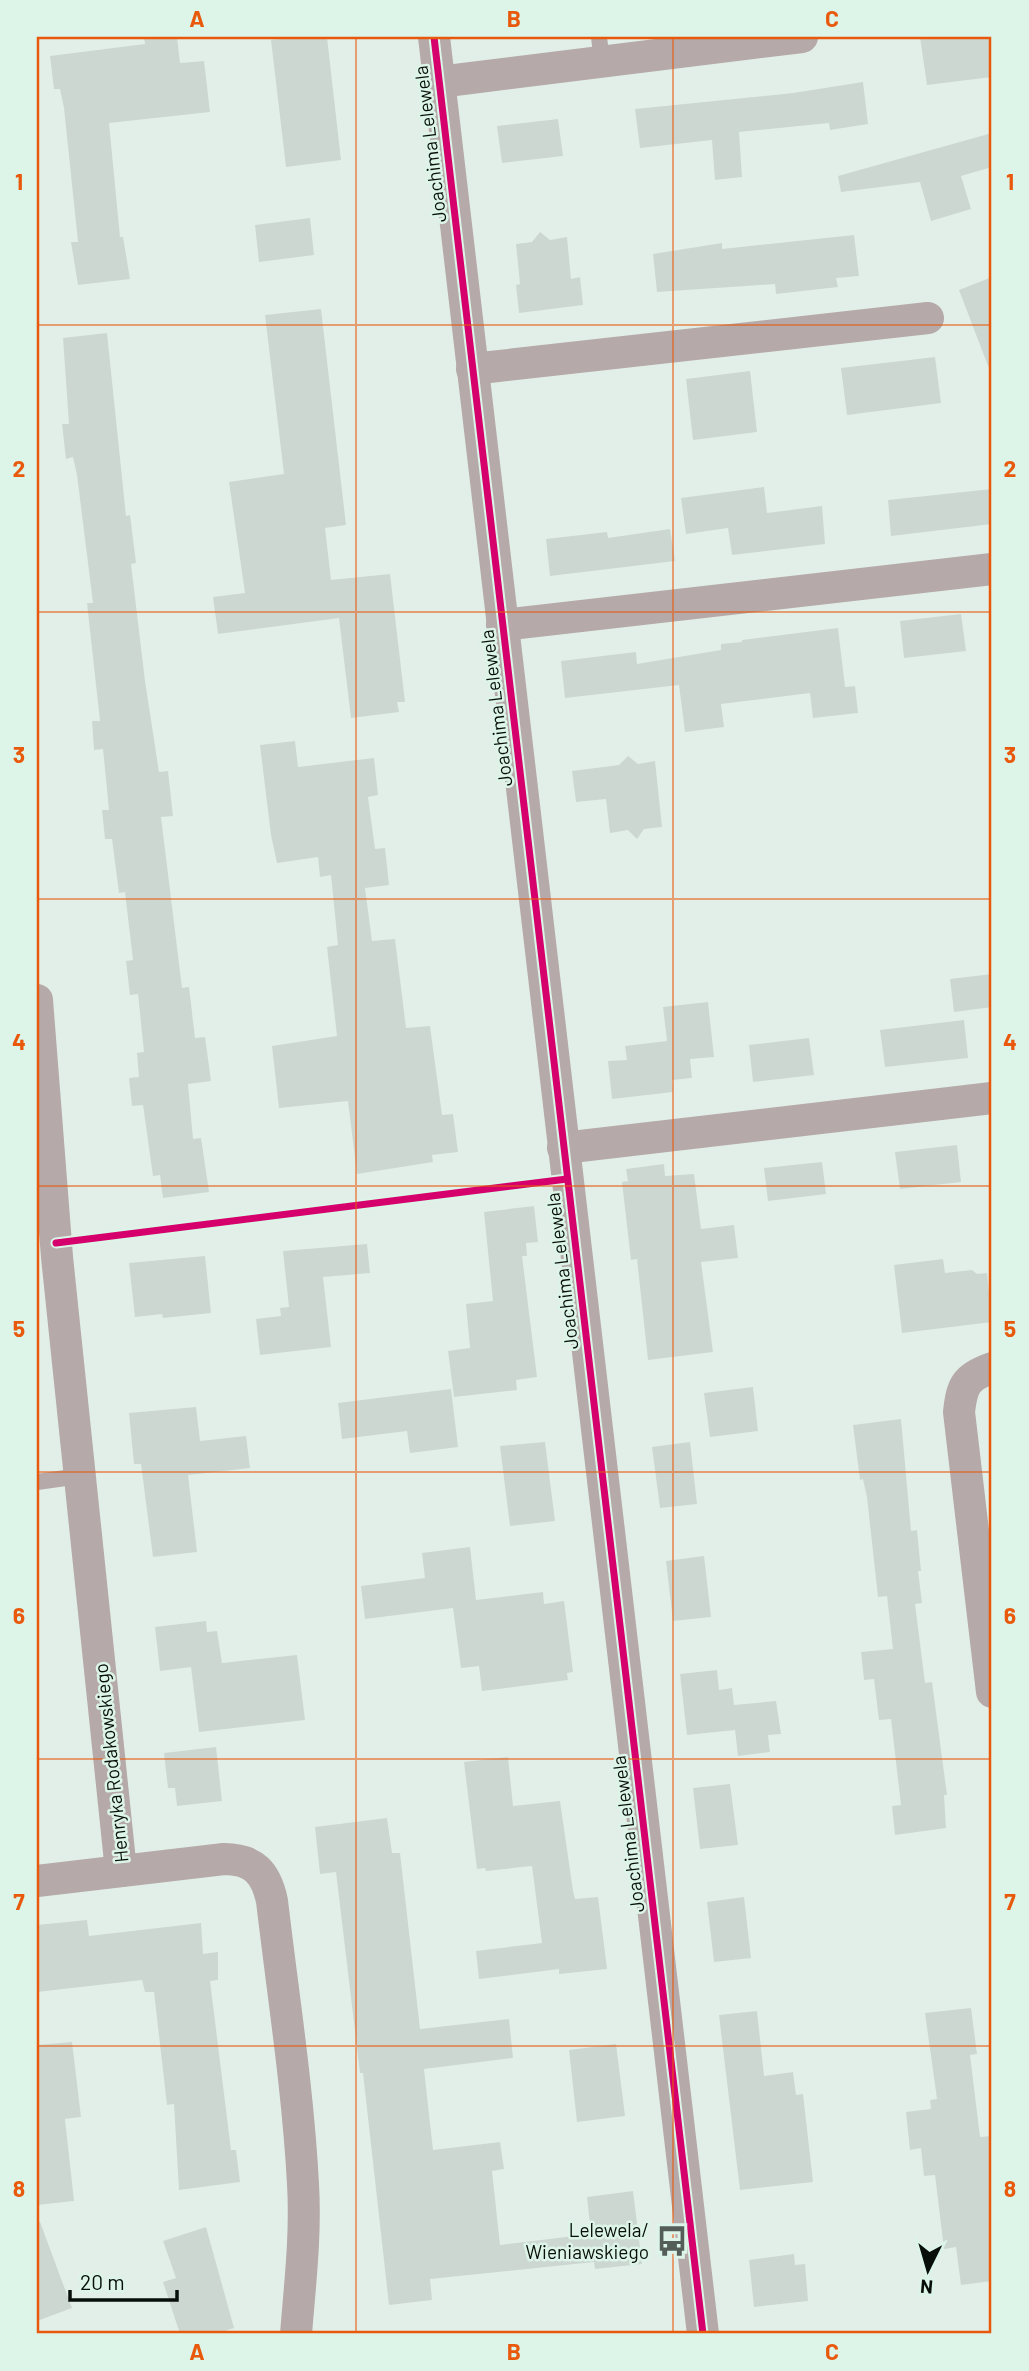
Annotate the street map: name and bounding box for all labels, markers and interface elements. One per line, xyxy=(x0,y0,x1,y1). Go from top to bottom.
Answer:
text: A xyxy=(189,4,205,32)
text: B xyxy=(507,4,521,32)
text: C xyxy=(825,4,839,32)
street label: Joachima Lelewela xyxy=(408,64,451,224)
text: 1 xyxy=(15,167,23,195)
text: 1 xyxy=(1006,167,1014,195)
text: 2 xyxy=(13,454,25,482)
text: 2 xyxy=(1004,454,1016,482)
street label: Joachima Lelewela xyxy=(474,628,517,788)
text: 3 xyxy=(13,740,25,768)
text: 3 xyxy=(1004,740,1016,768)
text: 4 xyxy=(12,1027,26,1055)
text: 4 xyxy=(1003,1027,1017,1055)
street label: Joachima Lelewela xyxy=(540,1191,583,1351)
text: 5 xyxy=(13,1314,25,1342)
text: 5 xyxy=(1004,1314,1016,1342)
text: 6 xyxy=(13,1601,25,1629)
text: 6 xyxy=(1004,1601,1016,1629)
street label: Henryka Rodakowskiego xyxy=(89,1662,132,1864)
street label: Joachima Lelewela xyxy=(606,1754,649,1914)
text: 7 xyxy=(13,1887,25,1915)
text: 7 xyxy=(1004,1887,1016,1915)
text: 8 xyxy=(13,2174,25,2202)
text: 8 xyxy=(1004,2174,1016,2202)
place label: Lelewela/ Wieniawskiego xyxy=(525,2218,649,2263)
bus stop icon: Lelewela/ Wieniawskiego xyxy=(655,2224,689,2258)
north arrow xyxy=(892,2234,962,2304)
scale bar xyxy=(70,2259,177,2303)
text: 20 m xyxy=(80,2269,125,2294)
text: N xyxy=(919,2275,934,2299)
text: A xyxy=(189,2337,205,2365)
text: B xyxy=(507,2337,521,2365)
text: C xyxy=(825,2337,839,2365)

